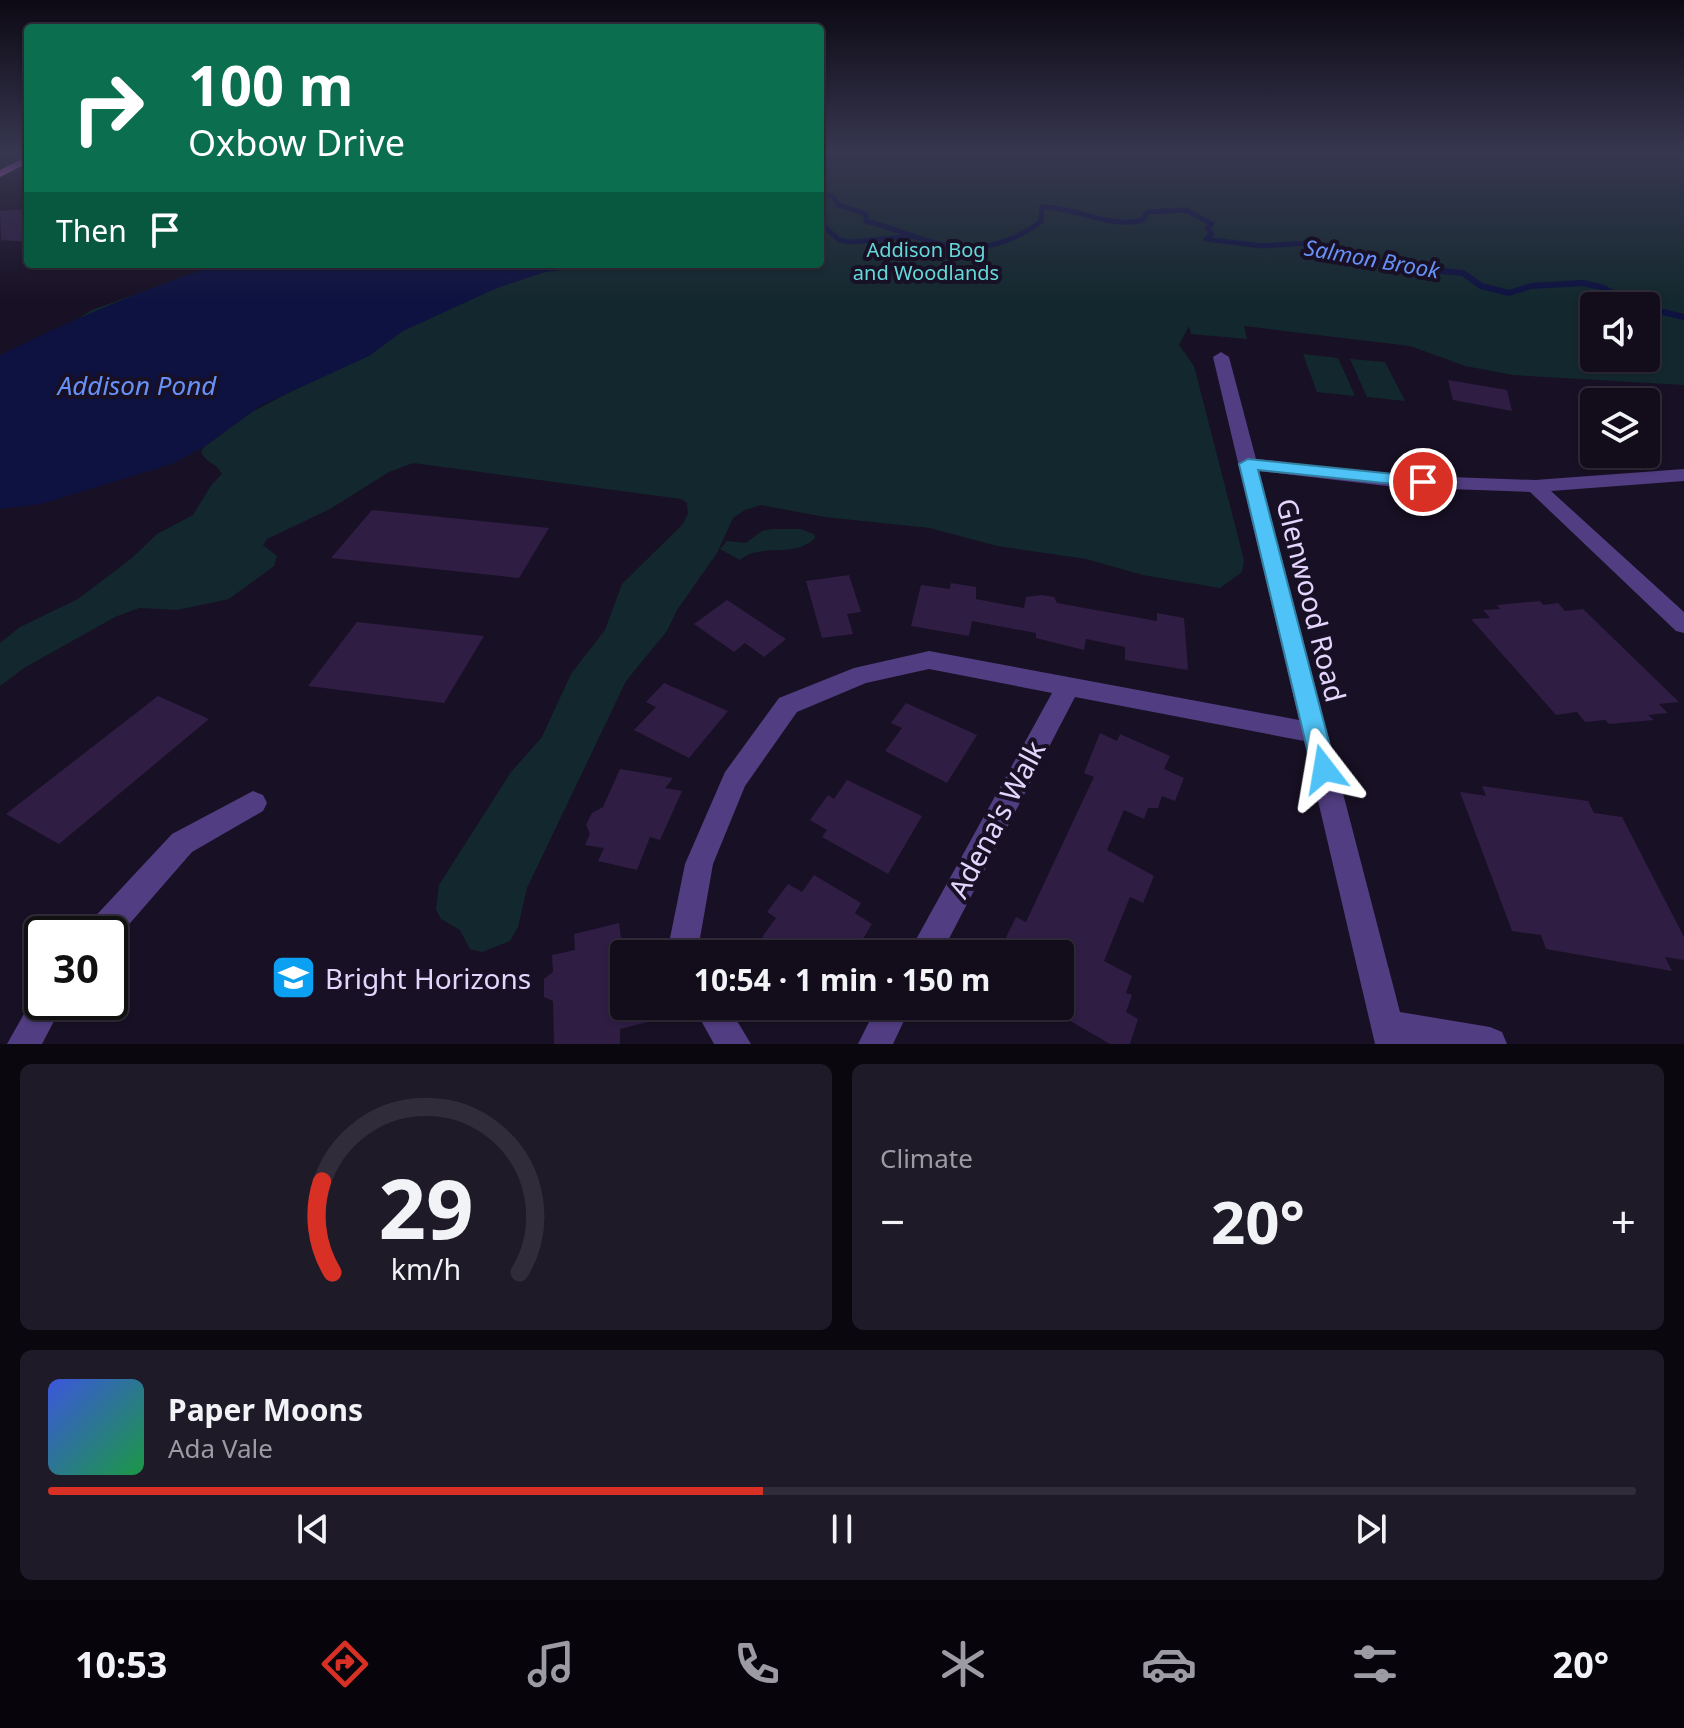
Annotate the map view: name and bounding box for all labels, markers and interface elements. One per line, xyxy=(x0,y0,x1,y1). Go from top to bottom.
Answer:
text: 100 m xyxy=(188,46,353,122)
icon: right xyxy=(56,56,160,160)
text: Oxbow Drive xyxy=(188,118,405,167)
icon: arrive xyxy=(143,208,187,252)
text: Then xyxy=(56,210,127,251)
water label: Salmon Brook xyxy=(1302,231,1443,285)
park label: Addison Bog and Woodlands xyxy=(853,236,999,286)
map controls xyxy=(1580,292,1660,468)
button: sound xyxy=(1580,292,1660,372)
water label: Addison Pond xyxy=(56,367,217,403)
button: layers xyxy=(1580,388,1660,468)
pin xyxy=(1389,448,1457,516)
icon: arrive xyxy=(1401,460,1445,504)
street label: Glenwood Road xyxy=(1268,494,1356,706)
position arrow xyxy=(1282,727,1366,811)
street label: Adena's Walk xyxy=(939,734,1053,904)
speed limit sign: 30 xyxy=(24,916,128,1020)
school or university icon: Bright Horizons xyxy=(270,954,318,1002)
place label: Bright Horizons xyxy=(325,959,531,997)
text: 10:54 · 1 min · 150 m xyxy=(694,959,990,1000)
text: Climate xyxy=(880,1140,973,1176)
text: 29 xyxy=(378,1150,474,1263)
text: 20° xyxy=(1211,1180,1305,1262)
text: − xyxy=(880,1191,905,1251)
text: + xyxy=(1611,1191,1636,1251)
text: km/h xyxy=(391,1249,461,1288)
text: Paper Moons xyxy=(168,1389,363,1430)
text: Ada Vale xyxy=(168,1430,273,1466)
icon: previous xyxy=(291,1507,335,1551)
icon: pause xyxy=(820,1507,864,1551)
icon: next xyxy=(1349,1507,1393,1551)
icon: directions xyxy=(317,1636,373,1692)
icon: music xyxy=(523,1636,579,1692)
icon: phone xyxy=(729,1636,785,1692)
icon: climate xyxy=(935,1636,991,1692)
icon: car xyxy=(1141,1636,1197,1692)
icon: filters xyxy=(1347,1636,1403,1692)
text: 10:53 xyxy=(75,1640,167,1689)
text: 20° xyxy=(1553,1640,1609,1689)

